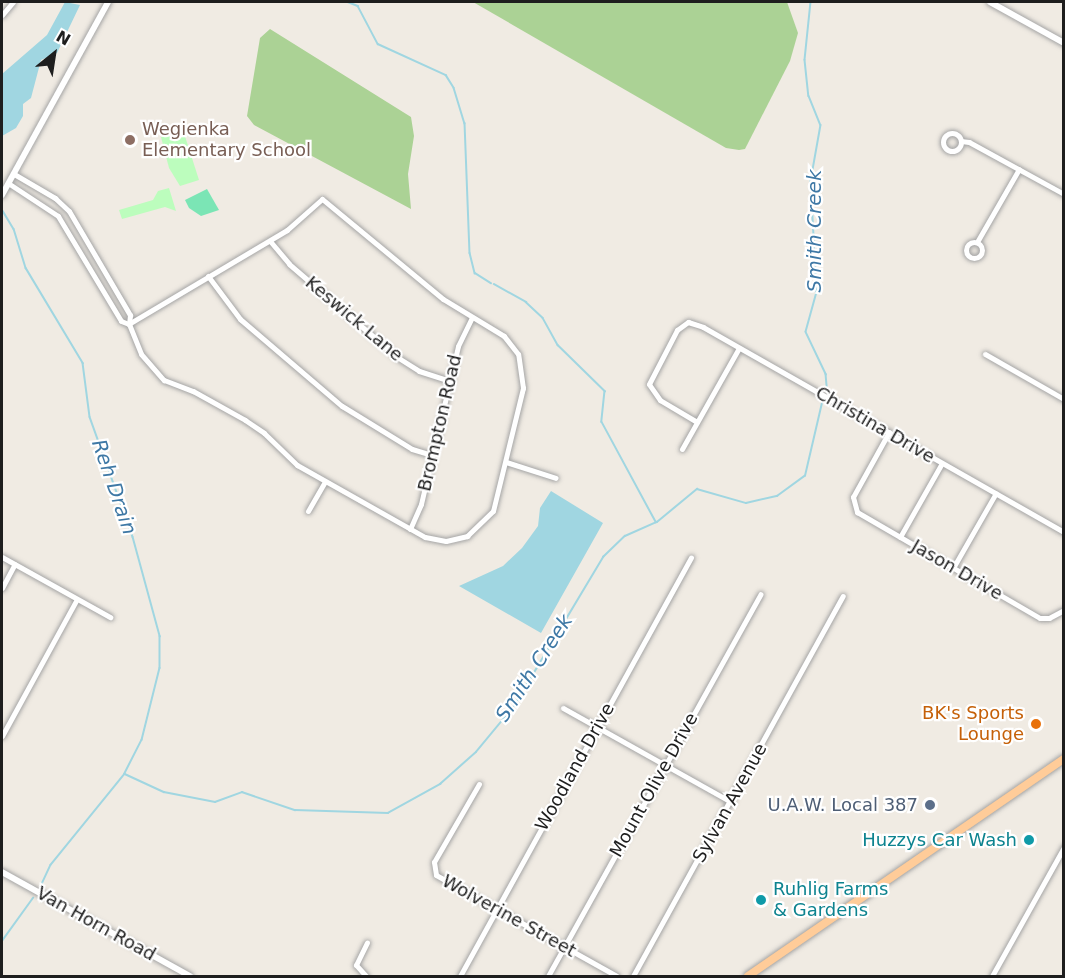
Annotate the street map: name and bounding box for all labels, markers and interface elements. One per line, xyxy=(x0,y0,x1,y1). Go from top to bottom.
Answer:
north arrow xyxy=(24,24,84,84)
text: N xyxy=(53,26,74,50)
place label: Wegienka Elementary School xyxy=(142,119,311,162)
marker: Wegienka Elementary School xyxy=(123,133,137,147)
water label: Smith Creek xyxy=(802,170,826,292)
street label: Keswick Lane xyxy=(301,272,407,366)
street label: Brompton Road xyxy=(414,353,466,493)
street label: Christina Drive xyxy=(812,382,938,468)
water label: Reh Drain xyxy=(86,436,142,538)
street label: Jason Drive xyxy=(907,535,1007,605)
water label: Smith Creek xyxy=(490,610,578,726)
street label: Woodland Drive xyxy=(531,699,619,835)
place label: BK's Sports Lounge xyxy=(922,703,1024,746)
street label: Mount Olive Drive xyxy=(605,709,703,861)
marker: BK's Sports Lounge xyxy=(1029,717,1043,731)
street label: Sylvan Avenue xyxy=(688,740,772,866)
place label: U.A.W. Local 387 xyxy=(767,794,918,816)
marker: U.A.W. Local 387 xyxy=(923,798,937,812)
place label: Huzzys Car Wash xyxy=(862,829,1017,851)
marker: Huzzys Car Wash xyxy=(1022,833,1036,847)
street label: Wolverine Street xyxy=(438,870,580,962)
place label: Ruhlig Farms & Gardens xyxy=(773,879,888,922)
street label: Van Horn Road xyxy=(33,882,159,966)
marker: Ruhlig Farms & Gardens xyxy=(754,893,768,907)

